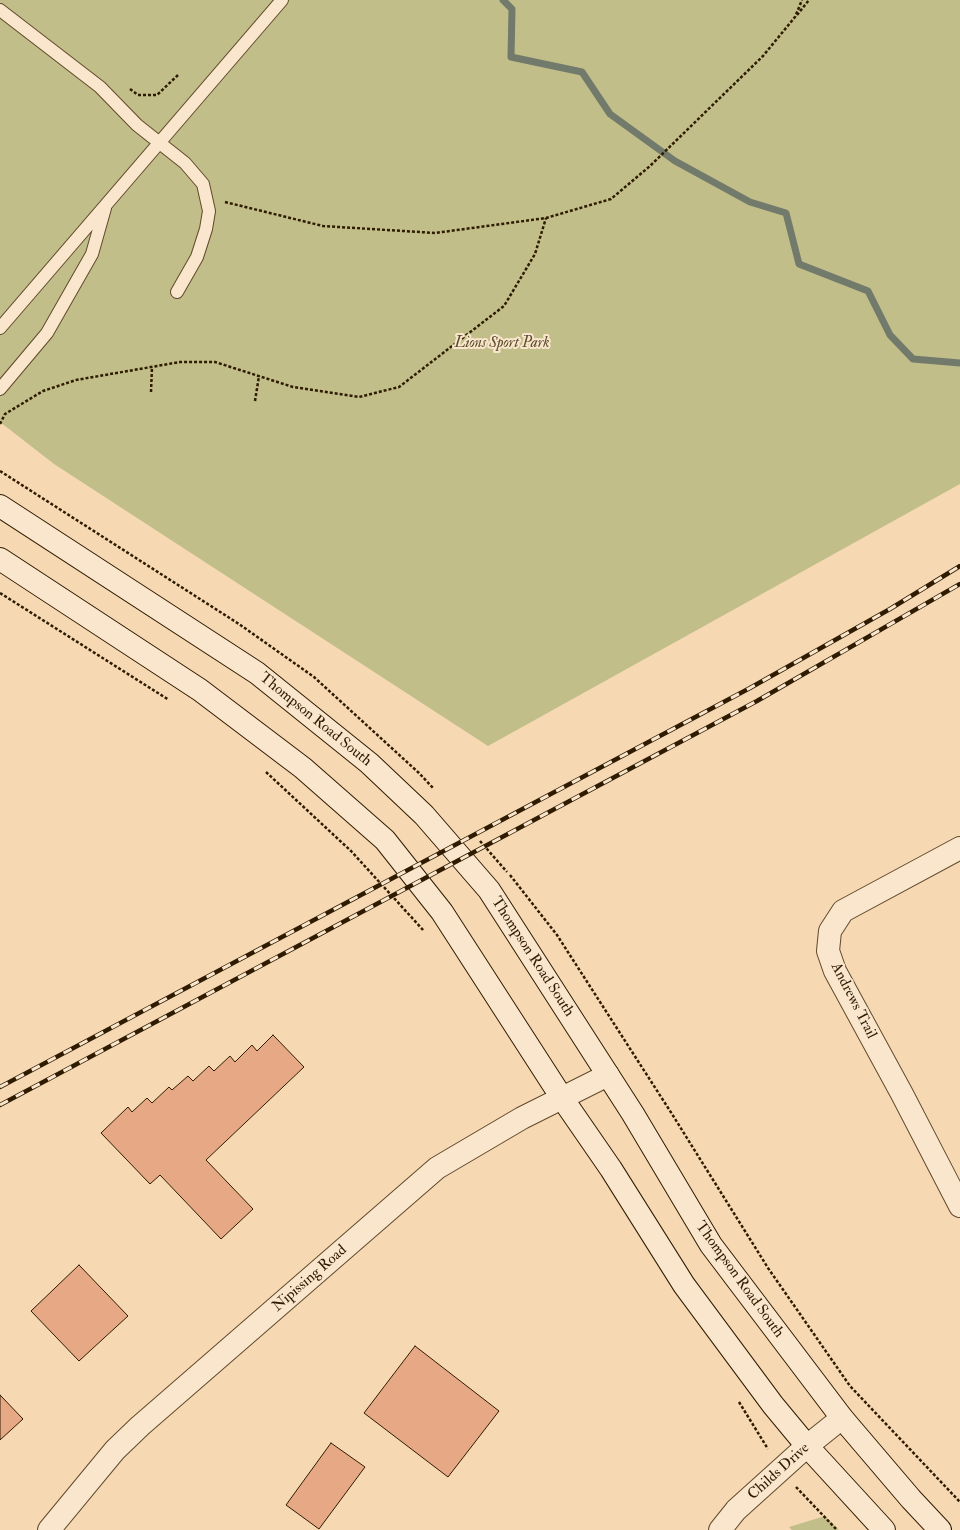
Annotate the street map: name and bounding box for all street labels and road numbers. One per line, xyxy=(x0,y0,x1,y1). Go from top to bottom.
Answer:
street label: Thompson Road South xyxy=(255,669,375,771)
street label: Thompson Road South xyxy=(487,894,577,1020)
street label: Andrews Trail xyxy=(826,960,880,1042)
street label: Thompson Road South xyxy=(691,1218,787,1342)
street label: Nipissing Road xyxy=(269,1242,351,1316)
street label: Childs Drive xyxy=(744,1440,814,1504)

